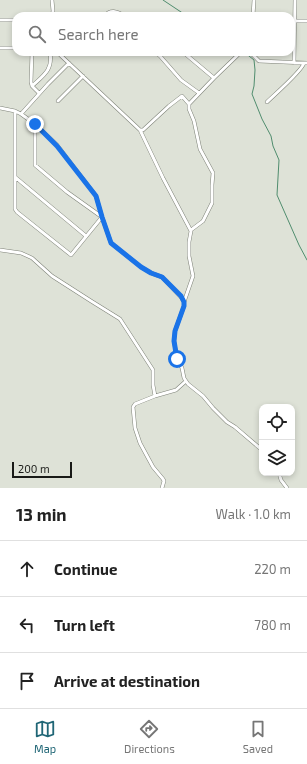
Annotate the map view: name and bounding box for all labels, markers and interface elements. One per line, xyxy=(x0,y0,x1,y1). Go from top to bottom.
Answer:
search box xyxy=(12,12,295,56)
icon: search xyxy=(26,23,48,45)
text: Search here xyxy=(58,25,139,43)
route end xyxy=(26,115,44,133)
route start xyxy=(168,350,186,368)
map controls xyxy=(259,404,295,476)
button: locate xyxy=(259,404,295,440)
button: layers xyxy=(259,440,295,476)
scale bar xyxy=(12,460,72,479)
text: 200 m xyxy=(18,462,50,475)
text: 13 min xyxy=(16,504,67,524)
text: Walk · 1.0 km xyxy=(216,506,291,522)
icon: ahead xyxy=(16,558,38,580)
text: Continue xyxy=(54,560,117,578)
text: 220 m xyxy=(254,561,291,577)
icon: left xyxy=(16,614,38,636)
text: Turn left xyxy=(54,616,115,634)
text: 780 m xyxy=(254,617,291,633)
icon: arrive xyxy=(16,670,38,692)
text: Arrive at destination xyxy=(54,672,200,690)
tab: Map xyxy=(34,718,56,755)
tab: Directions xyxy=(124,718,175,755)
tab: Saved xyxy=(243,718,273,755)

